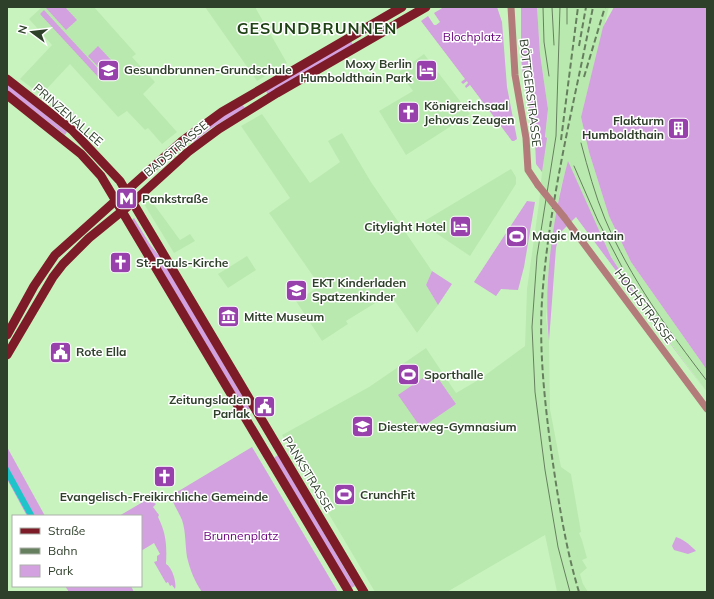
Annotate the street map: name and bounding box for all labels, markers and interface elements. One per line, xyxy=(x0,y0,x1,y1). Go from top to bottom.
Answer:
north arrow xyxy=(12,12,52,52)
district label: GESUNDBRUNNEN xyxy=(237,18,397,38)
text: N xyxy=(15,24,30,35)
park label: Blochplatz xyxy=(443,29,501,44)
street label: BÖTTGERSTRASSE xyxy=(516,38,545,148)
place label: Moxy Berlin Humboldthain Park xyxy=(300,56,412,85)
school or university icon: Gesundbrunnen-Grundschule xyxy=(96,57,122,83)
hotel icon: Moxy Berlin Humboldthain Park xyxy=(414,58,440,84)
place label: Gesundbrunnen-Grundschule xyxy=(124,62,292,77)
street label: PRINZENALLEE xyxy=(30,80,106,149)
place label: Königreichsaal Jehovas Zeugen xyxy=(424,98,514,127)
church icon: Königreichsaal Jehovas Zeugen xyxy=(395,100,421,126)
place label: Flakturm Humboldthain xyxy=(582,113,664,142)
building icon: Flakturm Humboldthain xyxy=(666,115,692,141)
street label: BADSTRASSE xyxy=(140,117,211,180)
metro station icon: Pankstraße xyxy=(114,186,140,212)
place label: Pankstraße xyxy=(142,191,209,206)
hotel icon: Citylight Hotel xyxy=(448,214,474,240)
place label: Citylight Hotel xyxy=(364,219,446,234)
sports icon: Magic Mountain xyxy=(504,223,530,249)
place label: Magic Mountain xyxy=(532,228,624,243)
church icon: St.-Pauls-Kirche xyxy=(107,250,133,276)
place label: St.-Pauls-Kirche xyxy=(136,255,229,270)
street label: HOCHSTRASSE xyxy=(612,266,677,346)
place label: EKT Kinderladen Spatzenkinder xyxy=(312,275,406,304)
school or university icon: EKT Kinderladen Spatzenkinder xyxy=(284,277,310,303)
museum icon: Mitte Museum xyxy=(216,304,242,330)
place label: Mitte Museum xyxy=(244,309,324,324)
public building icon: Rote Ella xyxy=(48,339,74,365)
place label: Rote Ella xyxy=(76,344,127,359)
sports icon: Sporthalle xyxy=(395,362,421,388)
place label: Sporthalle xyxy=(424,367,484,382)
place label: Zeitungsladen Parlak xyxy=(169,392,250,421)
public building icon: Zeitungsladen Parlak xyxy=(252,394,278,420)
school or university icon: Diesterweg-Gymnasium xyxy=(350,414,376,440)
place label: Diesterweg-Gymnasium xyxy=(378,419,517,434)
street label: PANKSTRASSE xyxy=(280,433,337,514)
church icon: Evangelisch-Freikirchliche Gemeinde xyxy=(151,463,177,489)
sports icon: CrunchFit xyxy=(331,482,357,508)
place label: CrunchFit xyxy=(360,487,416,502)
place label: Evangelisch-Freikirchliche Gemeinde xyxy=(60,489,269,504)
legend xyxy=(12,515,142,587)
text: Straße xyxy=(48,523,85,538)
park label: Brunnenplatz xyxy=(204,528,278,543)
text: Bahn xyxy=(48,543,77,558)
text: Park xyxy=(48,563,74,578)

